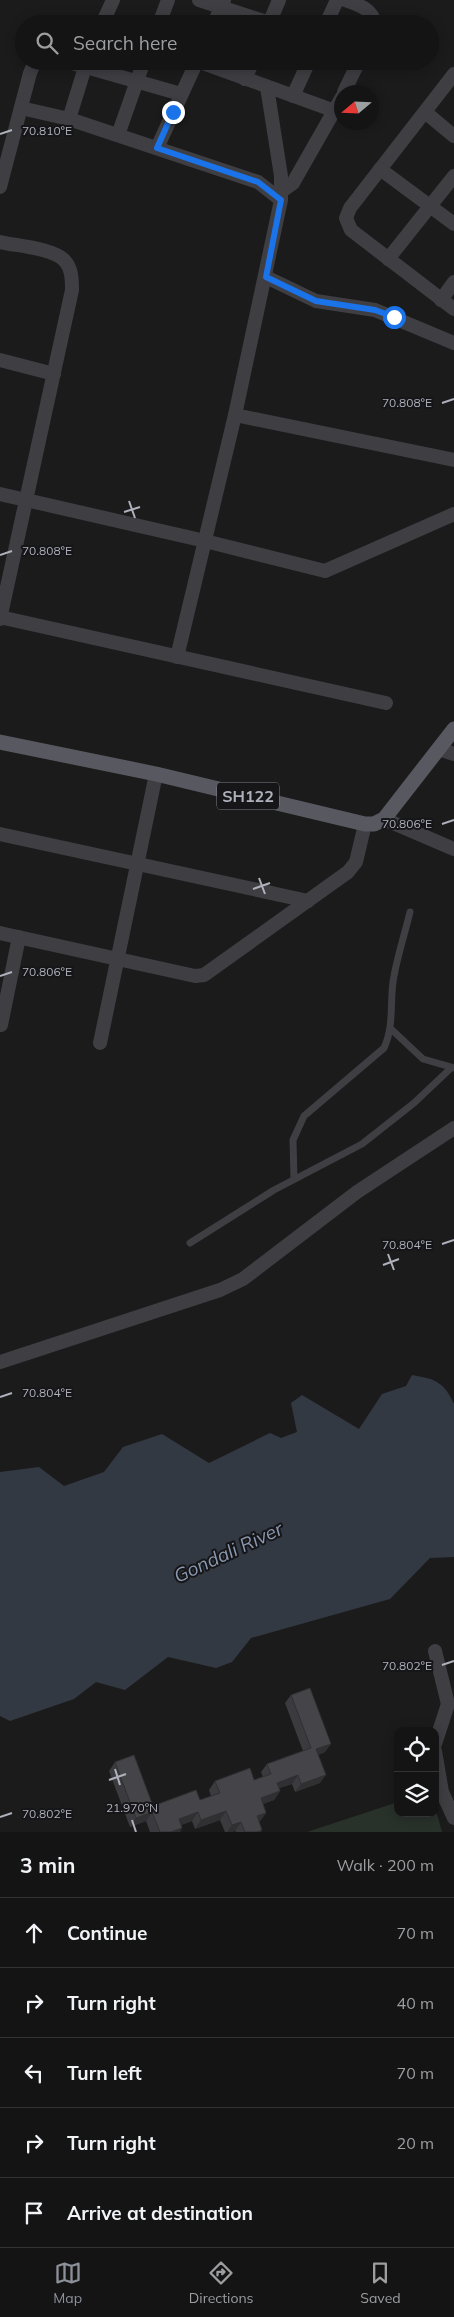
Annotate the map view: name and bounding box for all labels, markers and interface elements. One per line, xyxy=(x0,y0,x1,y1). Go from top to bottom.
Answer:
search box xyxy=(15,15,439,70)
icon: search xyxy=(33,29,61,57)
text: Search here xyxy=(73,31,177,55)
north arrow xyxy=(334,85,379,130)
route end xyxy=(162,101,185,124)
text: 70.810°E xyxy=(22,123,72,138)
route start xyxy=(383,306,406,329)
text: 70.808°E xyxy=(382,395,432,410)
text: 70.808°E xyxy=(22,543,72,558)
road number: SH122 xyxy=(217,782,279,809)
text: 70.806°E xyxy=(382,816,432,831)
text: 70.806°E xyxy=(22,964,72,979)
text: 70.804°E xyxy=(382,1237,432,1252)
text: 70.804°E xyxy=(22,1385,72,1400)
water label: Gondali River xyxy=(170,1516,287,1588)
text: 70.802°E xyxy=(382,1658,432,1673)
map controls xyxy=(394,1727,439,1817)
button: locate xyxy=(394,1727,439,1772)
button: layers xyxy=(394,1772,439,1817)
text: 21.970°N xyxy=(106,1800,158,1815)
text: 70.802°E xyxy=(22,1806,72,1821)
text: 3 min xyxy=(20,1852,75,1878)
text: Walk · 200 m xyxy=(336,1855,434,1875)
icon: ahead xyxy=(20,1919,48,1947)
text: Continue xyxy=(67,1921,147,1945)
text: 70 m xyxy=(397,1923,434,1943)
icon: right xyxy=(20,1989,48,2017)
text: Turn right xyxy=(67,1991,156,2015)
text: 40 m xyxy=(397,1993,434,2013)
icon: left xyxy=(20,2059,48,2087)
text: Turn left xyxy=(67,2061,142,2085)
text: 70 m xyxy=(397,2063,434,2083)
icon: right xyxy=(20,2129,48,2157)
text: Turn right xyxy=(67,2131,156,2155)
text: 20 m xyxy=(397,2133,434,2153)
icon: arrive xyxy=(20,2199,48,2227)
text: Arrive at destination xyxy=(67,2201,253,2225)
tab: Map xyxy=(53,2259,82,2307)
tab: Directions xyxy=(189,2259,254,2307)
tab: Saved xyxy=(360,2259,401,2307)

